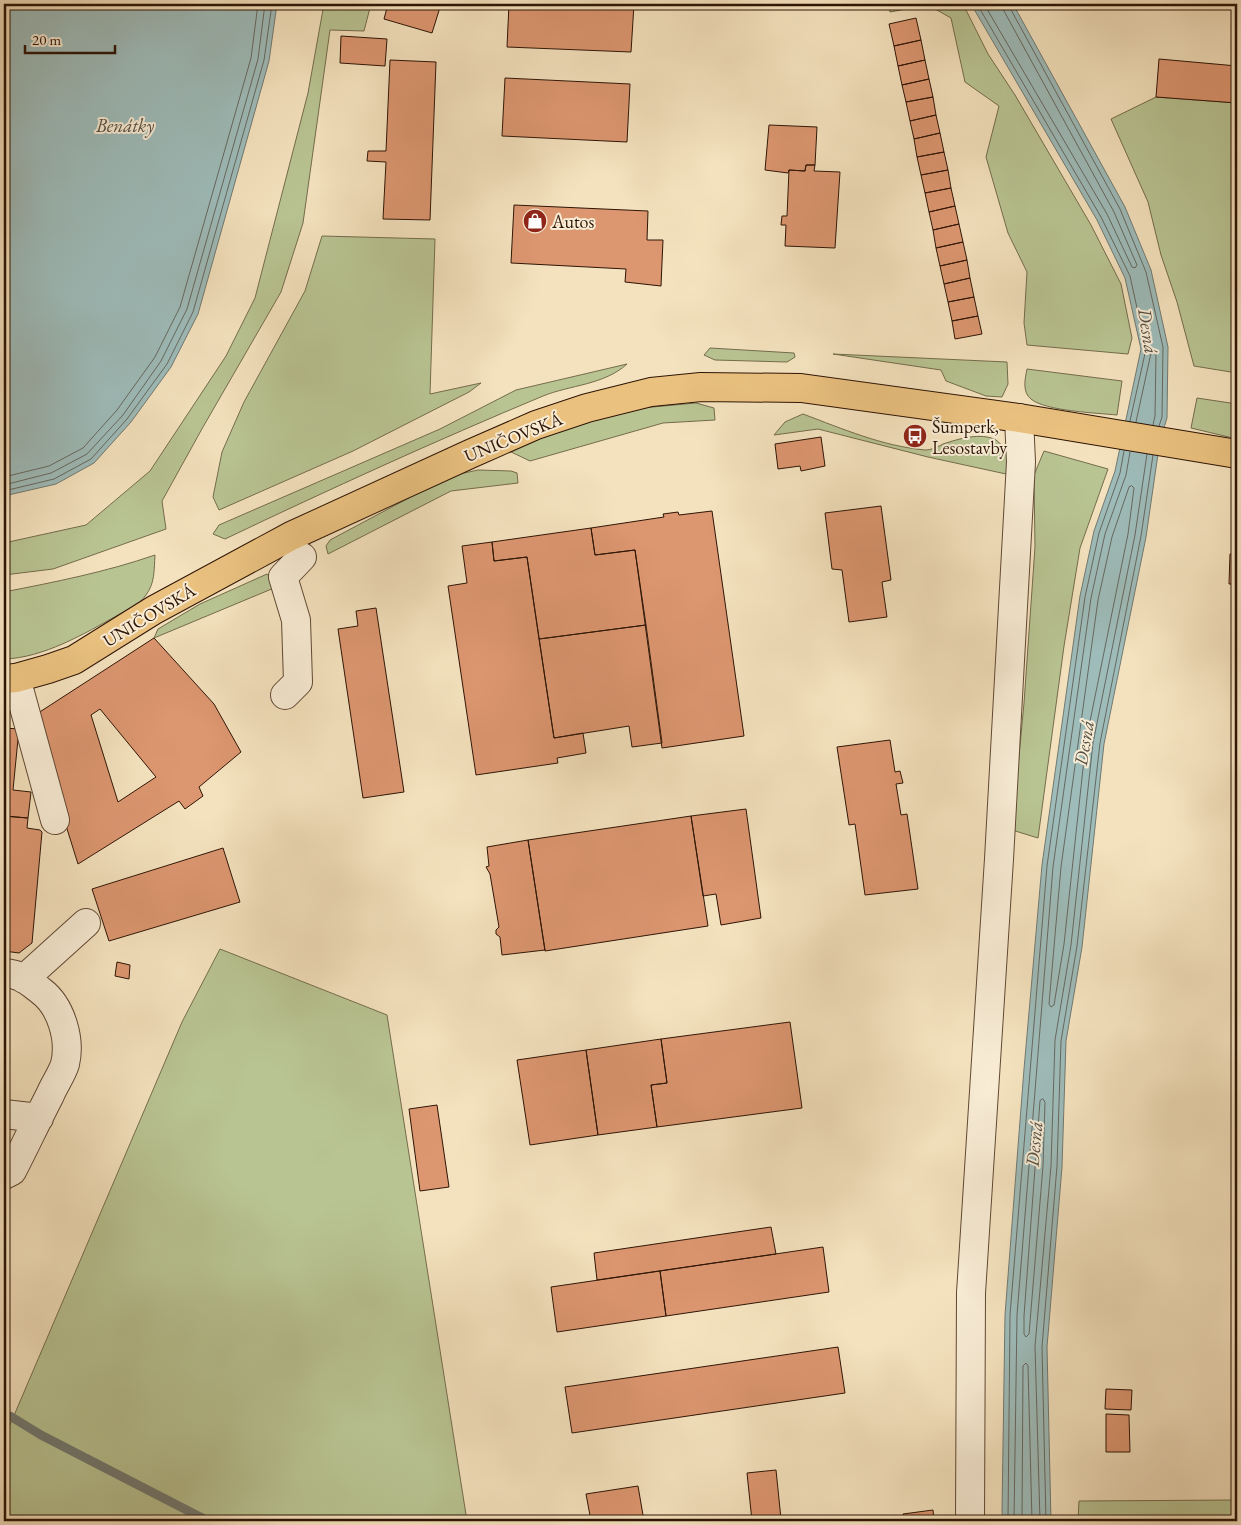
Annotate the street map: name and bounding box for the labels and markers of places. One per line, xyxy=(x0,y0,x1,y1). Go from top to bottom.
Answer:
shop icon: Autos xyxy=(522,208,548,234)
place label: Autos xyxy=(551,210,595,233)
place label: Šumperk, Lesostavby xyxy=(932,415,1007,459)
bus stop icon: Šumperk, Lesostavby xyxy=(902,423,928,449)

